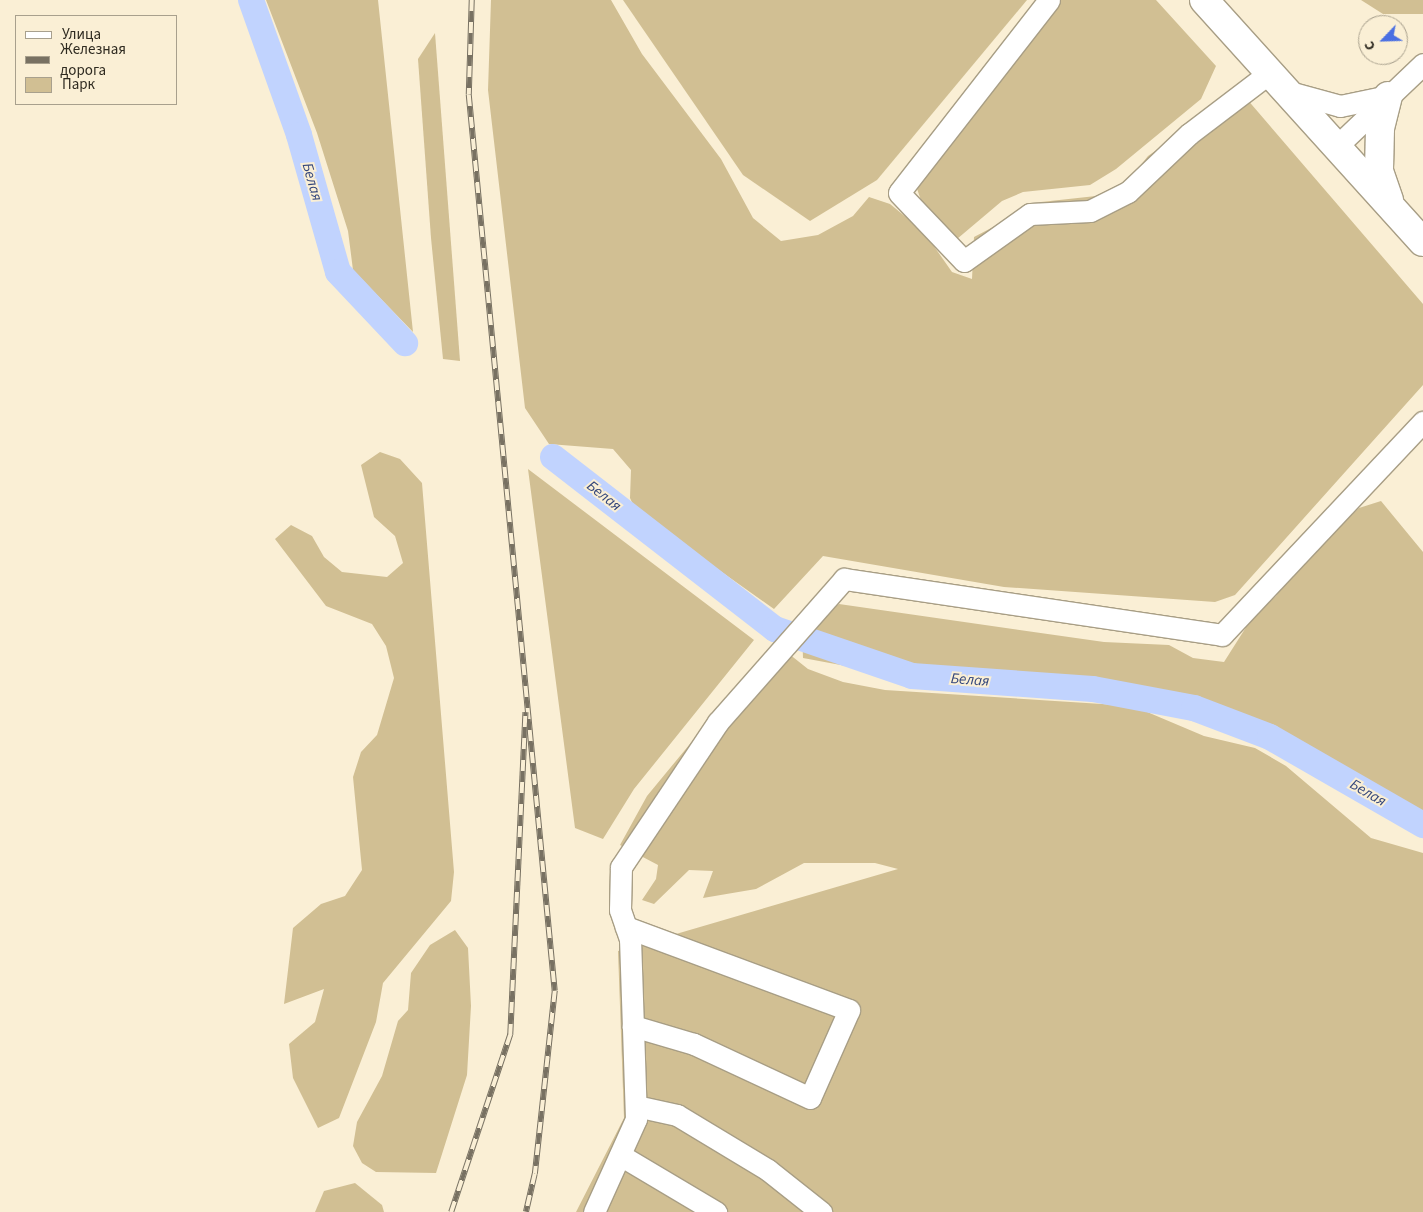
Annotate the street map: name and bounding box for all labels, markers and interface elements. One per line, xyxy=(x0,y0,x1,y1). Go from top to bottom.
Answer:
legend xyxy=(15,15,178,105)
north arrow xyxy=(1358,15,1408,65)
text: Улица xyxy=(62,24,101,45)
text: С xyxy=(1359,38,1381,53)
text: Железная дорога xyxy=(60,39,126,81)
text: Парк xyxy=(62,74,95,95)
water label: Белая xyxy=(298,161,326,203)
water label: Белая xyxy=(583,477,625,515)
water label: Белая xyxy=(950,670,990,690)
water label: Белая xyxy=(1347,776,1389,810)

